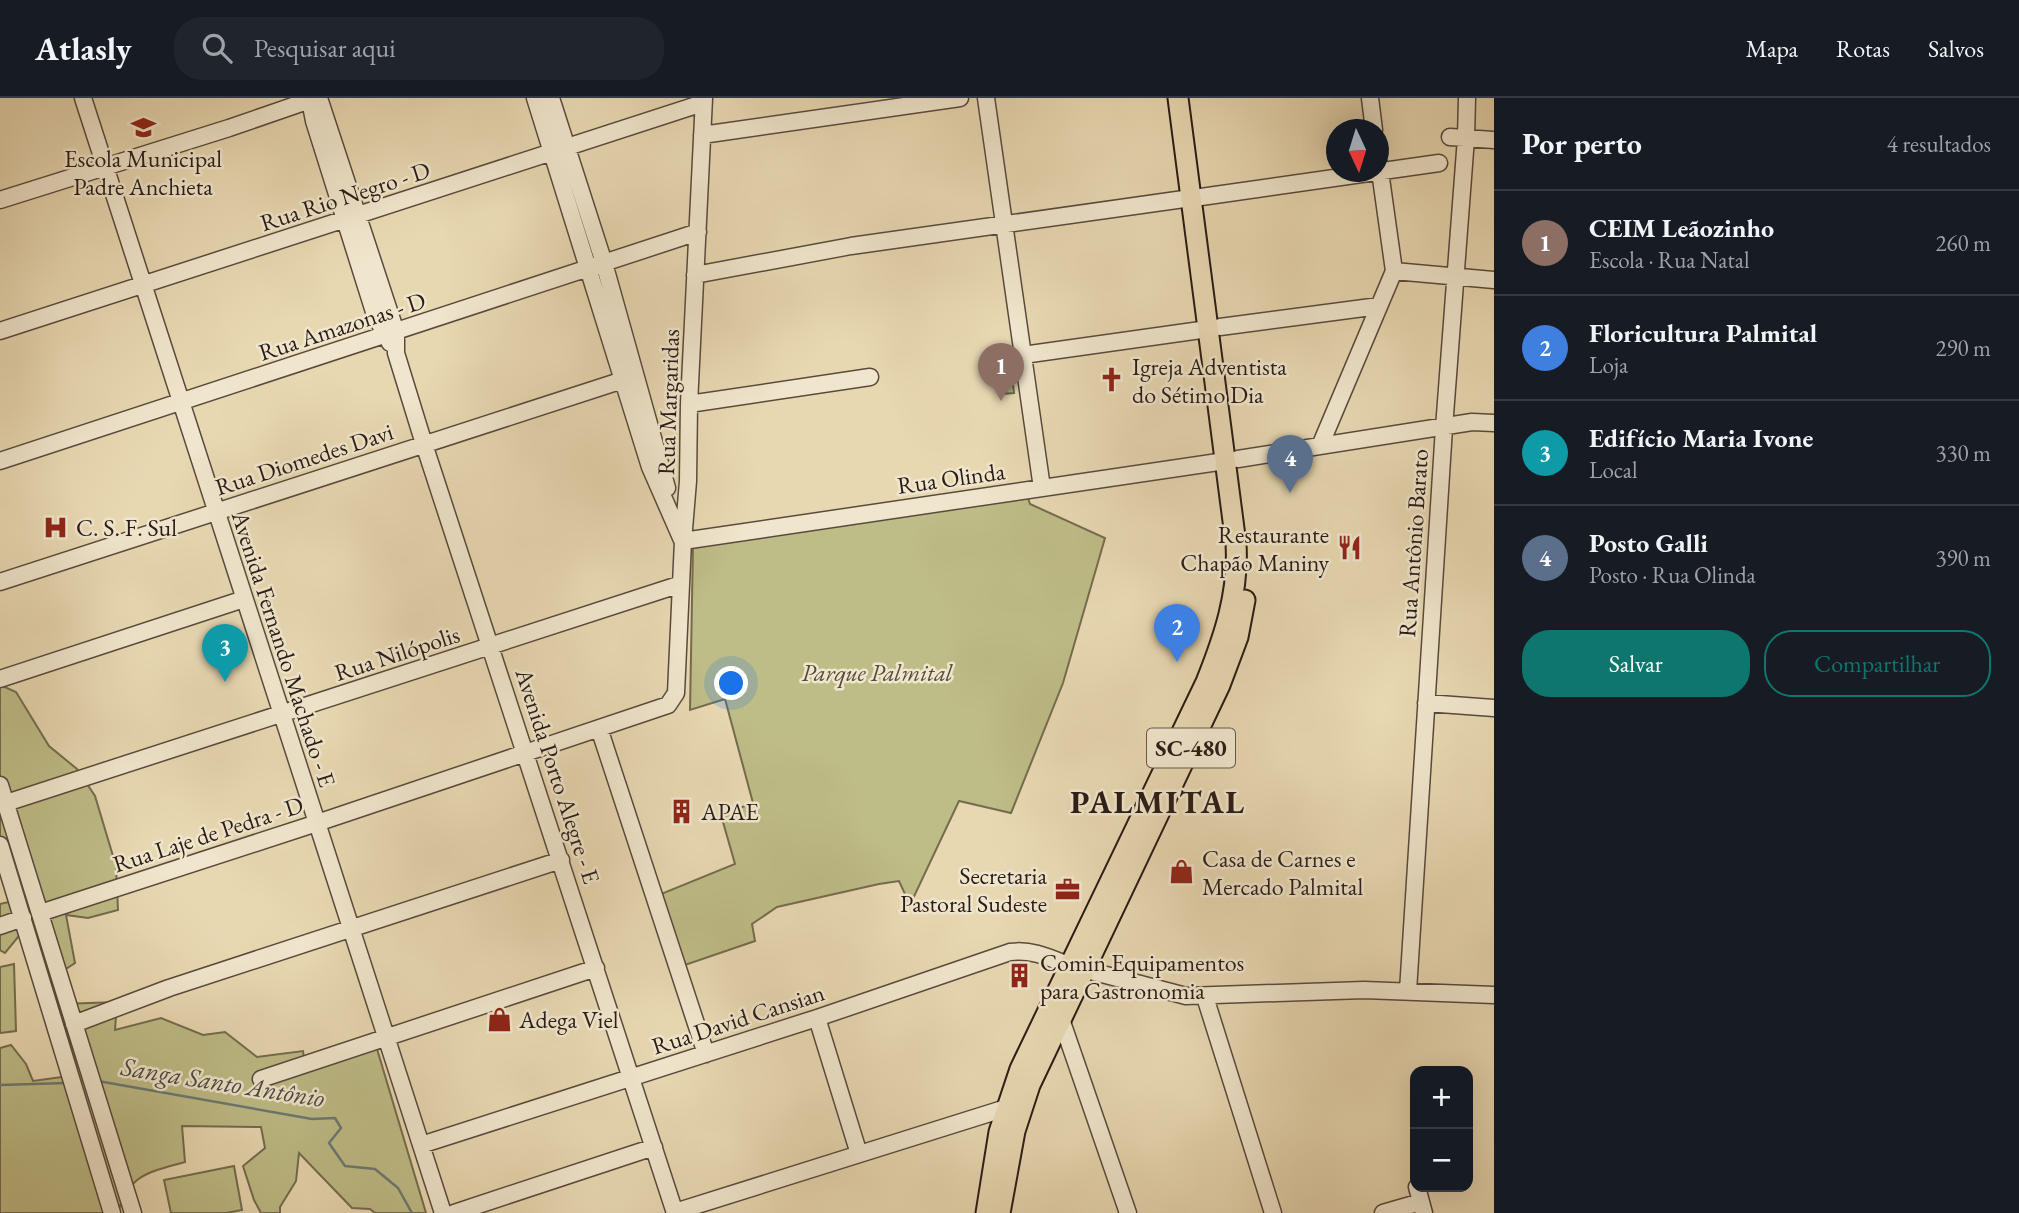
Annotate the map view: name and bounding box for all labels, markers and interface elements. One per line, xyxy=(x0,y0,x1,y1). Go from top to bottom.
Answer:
search box xyxy=(174,17,664,80)
text: Atlasly xyxy=(35,27,132,70)
icon: search xyxy=(198,29,236,67)
text: Pesquisar aqui xyxy=(254,31,396,65)
text: Mapa xyxy=(1746,33,1798,64)
text: Rotas xyxy=(1836,33,1890,64)
text: Salvos xyxy=(1928,33,1984,64)
school or university icon: Escola Municipal Padre Anchieta xyxy=(129,113,157,141)
north arrow xyxy=(1326,119,1389,182)
text: Por perto xyxy=(1522,124,1642,163)
text: 4 resultados xyxy=(1887,129,1991,159)
place label: Escola Municipal Padre Anchieta xyxy=(64,143,222,202)
street label: Rua Rio Negro - D xyxy=(256,154,434,238)
text: CEIM Leãozinho xyxy=(1589,211,1774,245)
text: 1 xyxy=(1539,228,1551,258)
text: 260 m xyxy=(1935,228,1991,258)
text: Escola · Rua Natal xyxy=(1589,245,1749,275)
street label: Rua Amazonas - D xyxy=(255,284,429,368)
text: Floricultura Palmital xyxy=(1589,316,1817,350)
street label: Rua Margaridas xyxy=(650,328,686,476)
text: 2 xyxy=(1539,333,1551,363)
text: 290 m xyxy=(1935,333,1991,363)
pin: 1 xyxy=(978,343,1024,401)
text: Loja xyxy=(1589,350,1628,380)
place label: Igreja Adventista do Sétimo Dia xyxy=(1132,351,1287,410)
church icon: Igreja Adventista do Sétimo Dia xyxy=(1098,366,1126,394)
street label: Rua Diomedes Davi xyxy=(211,416,397,502)
text: Edifício Maria Ivone xyxy=(1589,421,1813,455)
pin: 4 xyxy=(1267,435,1313,493)
text: 3 xyxy=(1539,438,1551,468)
text: 330 m xyxy=(1935,438,1991,468)
street label: Rua Antônio Barato xyxy=(1391,448,1435,638)
street label: Rua Olinda xyxy=(895,455,1007,501)
text: Local xyxy=(1589,455,1638,485)
street label: Avenida Fernando Machado - E xyxy=(224,506,343,791)
place label: C. S. F. Sul xyxy=(76,512,177,543)
hospital icon: C. S. F. Sul xyxy=(42,513,70,541)
place label: Restaurante Chapão Maniny xyxy=(1180,519,1329,578)
text: Posto Galli xyxy=(1589,526,1708,560)
restaurant icon: Restaurante Chapão Maniny xyxy=(1335,534,1363,562)
text: 4 xyxy=(1539,543,1551,573)
text: 390 m xyxy=(1935,543,1991,573)
text: Posto · Rua Olinda xyxy=(1589,560,1756,590)
pin: 2 xyxy=(1154,604,1200,662)
street label: Rua Nilópolis xyxy=(330,618,464,688)
pin: 3 xyxy=(202,624,248,682)
button: Salvar xyxy=(1522,630,1750,697)
button: Compartilhar xyxy=(1764,630,1991,697)
park label: Parque Palmital xyxy=(802,657,954,689)
street label: Avenida Porto Alegre - E xyxy=(508,663,607,888)
your location xyxy=(714,666,748,700)
road number: SC-480 xyxy=(1147,728,1235,768)
district label: PALMITAL xyxy=(1070,781,1246,823)
street label: Rua Laje de Pedra - D xyxy=(109,789,307,879)
place label: APAE xyxy=(700,796,759,827)
building icon: APAE xyxy=(667,797,695,825)
place label: Casa de Carnes e Mercado Palmital xyxy=(1202,843,1363,902)
shop icon: Casa de Carnes e Mercado Palmital xyxy=(1168,858,1196,886)
place label: Secretaria Pastoral Sudeste xyxy=(900,860,1047,919)
office icon: Secretaria Pastoral Sudeste xyxy=(1053,875,1081,903)
place label: Comin Equipamentos para Gastronomia xyxy=(1040,947,1244,1006)
building icon: Comin Equipamentos para Gastronomia xyxy=(1006,962,1034,990)
street label: Rua David Cansian xyxy=(648,976,829,1062)
place label: Adega Viel xyxy=(518,1004,619,1035)
shop icon: Adega Viel xyxy=(485,1005,513,1033)
water label: Sanga Santo Antônio xyxy=(118,1049,327,1115)
map controls xyxy=(1410,1066,1473,1192)
button: + xyxy=(1410,1066,1473,1129)
button: − xyxy=(1410,1129,1473,1192)

